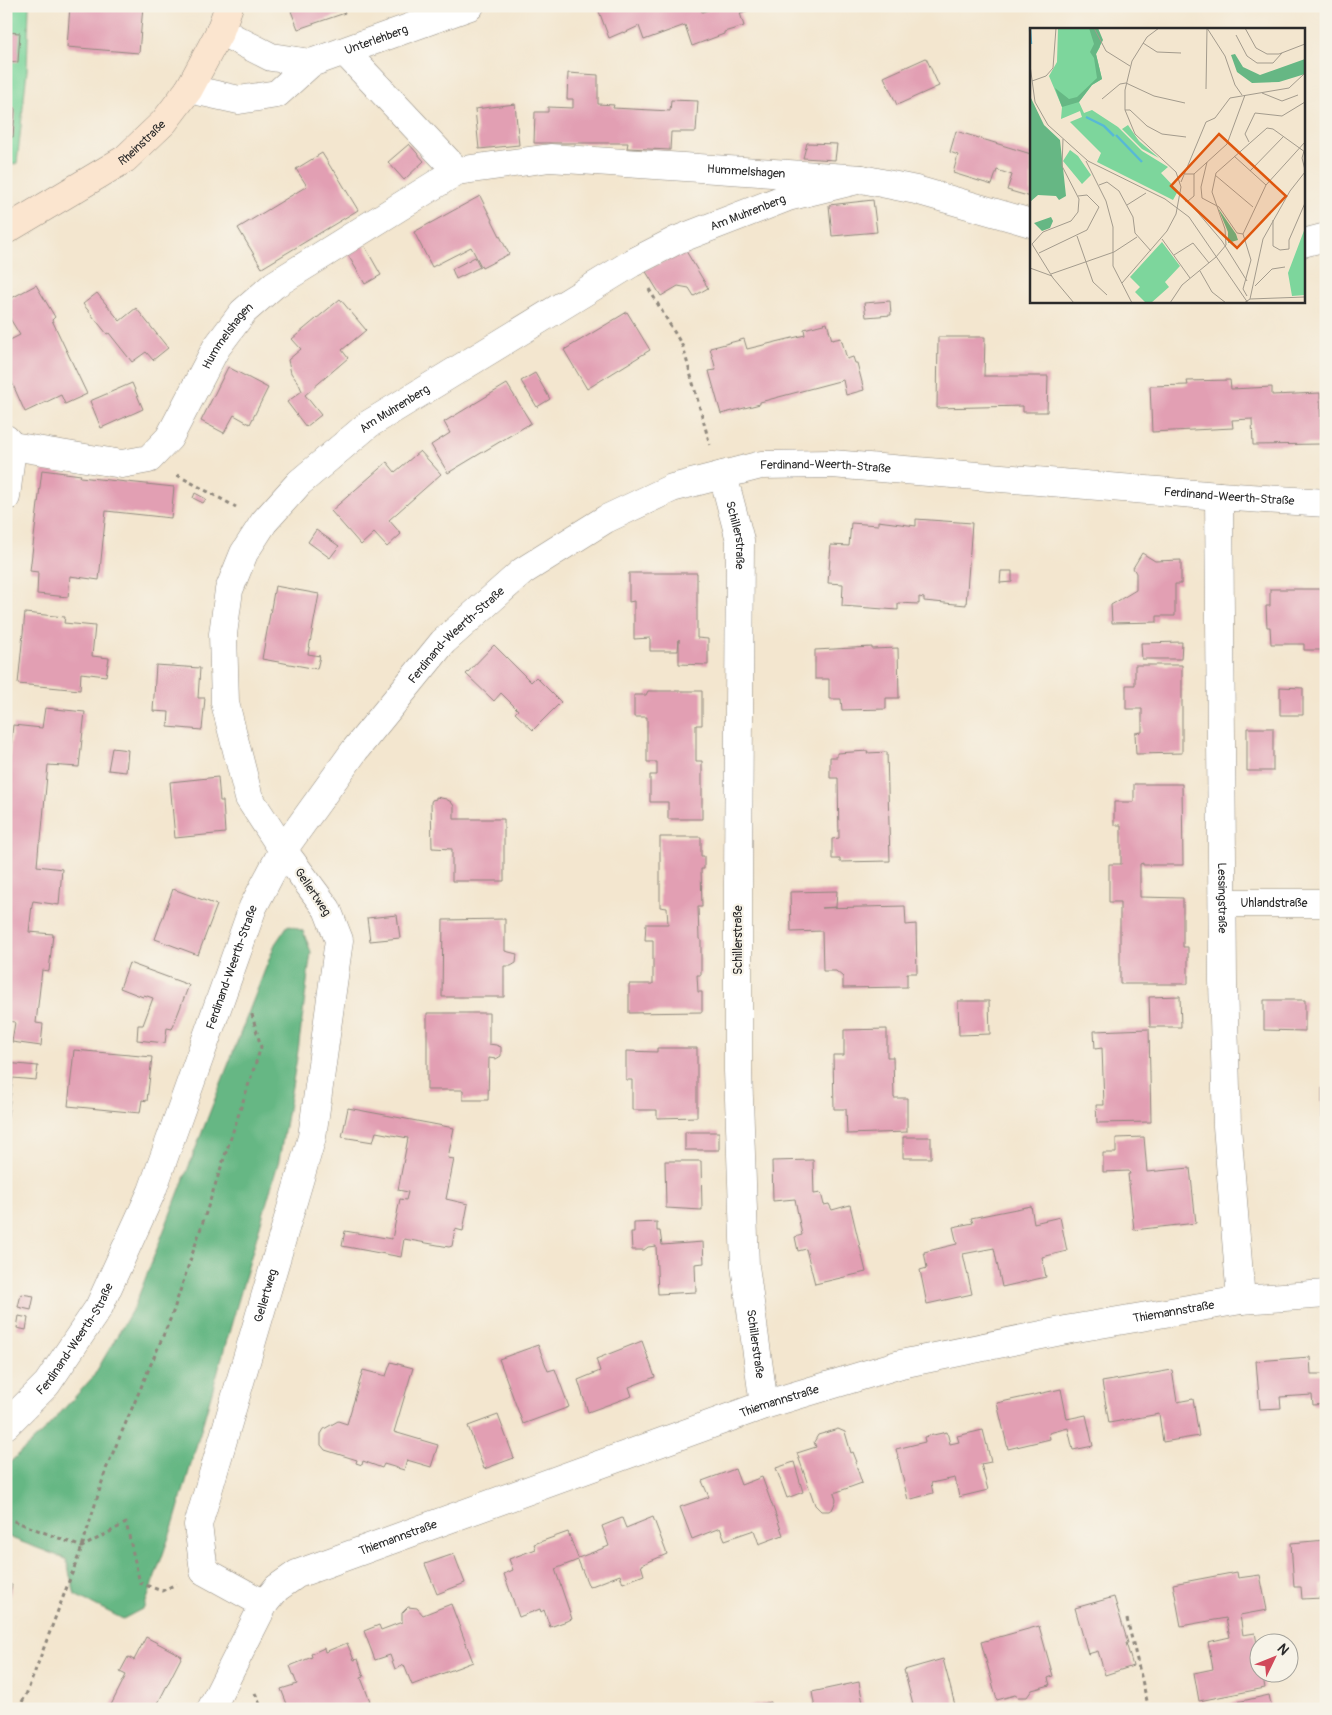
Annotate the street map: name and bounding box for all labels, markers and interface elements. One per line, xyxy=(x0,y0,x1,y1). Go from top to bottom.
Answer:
street label: Unterlehberg xyxy=(343,22,410,58)
inset map xyxy=(1030,28,1304,302)
street label: Rheinstraße xyxy=(116,117,169,169)
street label: Hummelshagen xyxy=(707,162,786,182)
street label: Am Muhrenberg xyxy=(708,192,788,234)
street label: Hummelshagen xyxy=(199,299,257,372)
street label: Am Muhrenberg xyxy=(357,382,433,437)
street label: Ferdinand-Weerth-Straße xyxy=(760,457,891,477)
street label: Ferdinand-Weerth-Straße xyxy=(1163,484,1295,509)
street label: Schillerstraße xyxy=(722,500,748,570)
street label: Ferdinand-Weerth-Straße xyxy=(405,584,508,687)
street label: Lessingstraße xyxy=(1214,862,1230,934)
street label: Gellertweg xyxy=(291,865,334,919)
street label: Uhlandstraße xyxy=(1241,896,1308,911)
street label: Ferdinand-Weerth-Straße xyxy=(203,903,261,1031)
street label: Schillerstraße xyxy=(731,905,746,975)
street label: Gellertweg xyxy=(251,1267,281,1324)
street label: Ferdinand-Weerth-Straße xyxy=(33,1281,117,1398)
street label: Thiemannstraße xyxy=(1132,1298,1216,1326)
street label: Schillerstraße xyxy=(743,1309,767,1380)
street label: Thiemannstraße xyxy=(738,1382,821,1421)
street label: Thiemannstraße xyxy=(357,1517,439,1559)
north arrow xyxy=(1250,1632,1300,1682)
text: N xyxy=(1274,1640,1293,1659)

